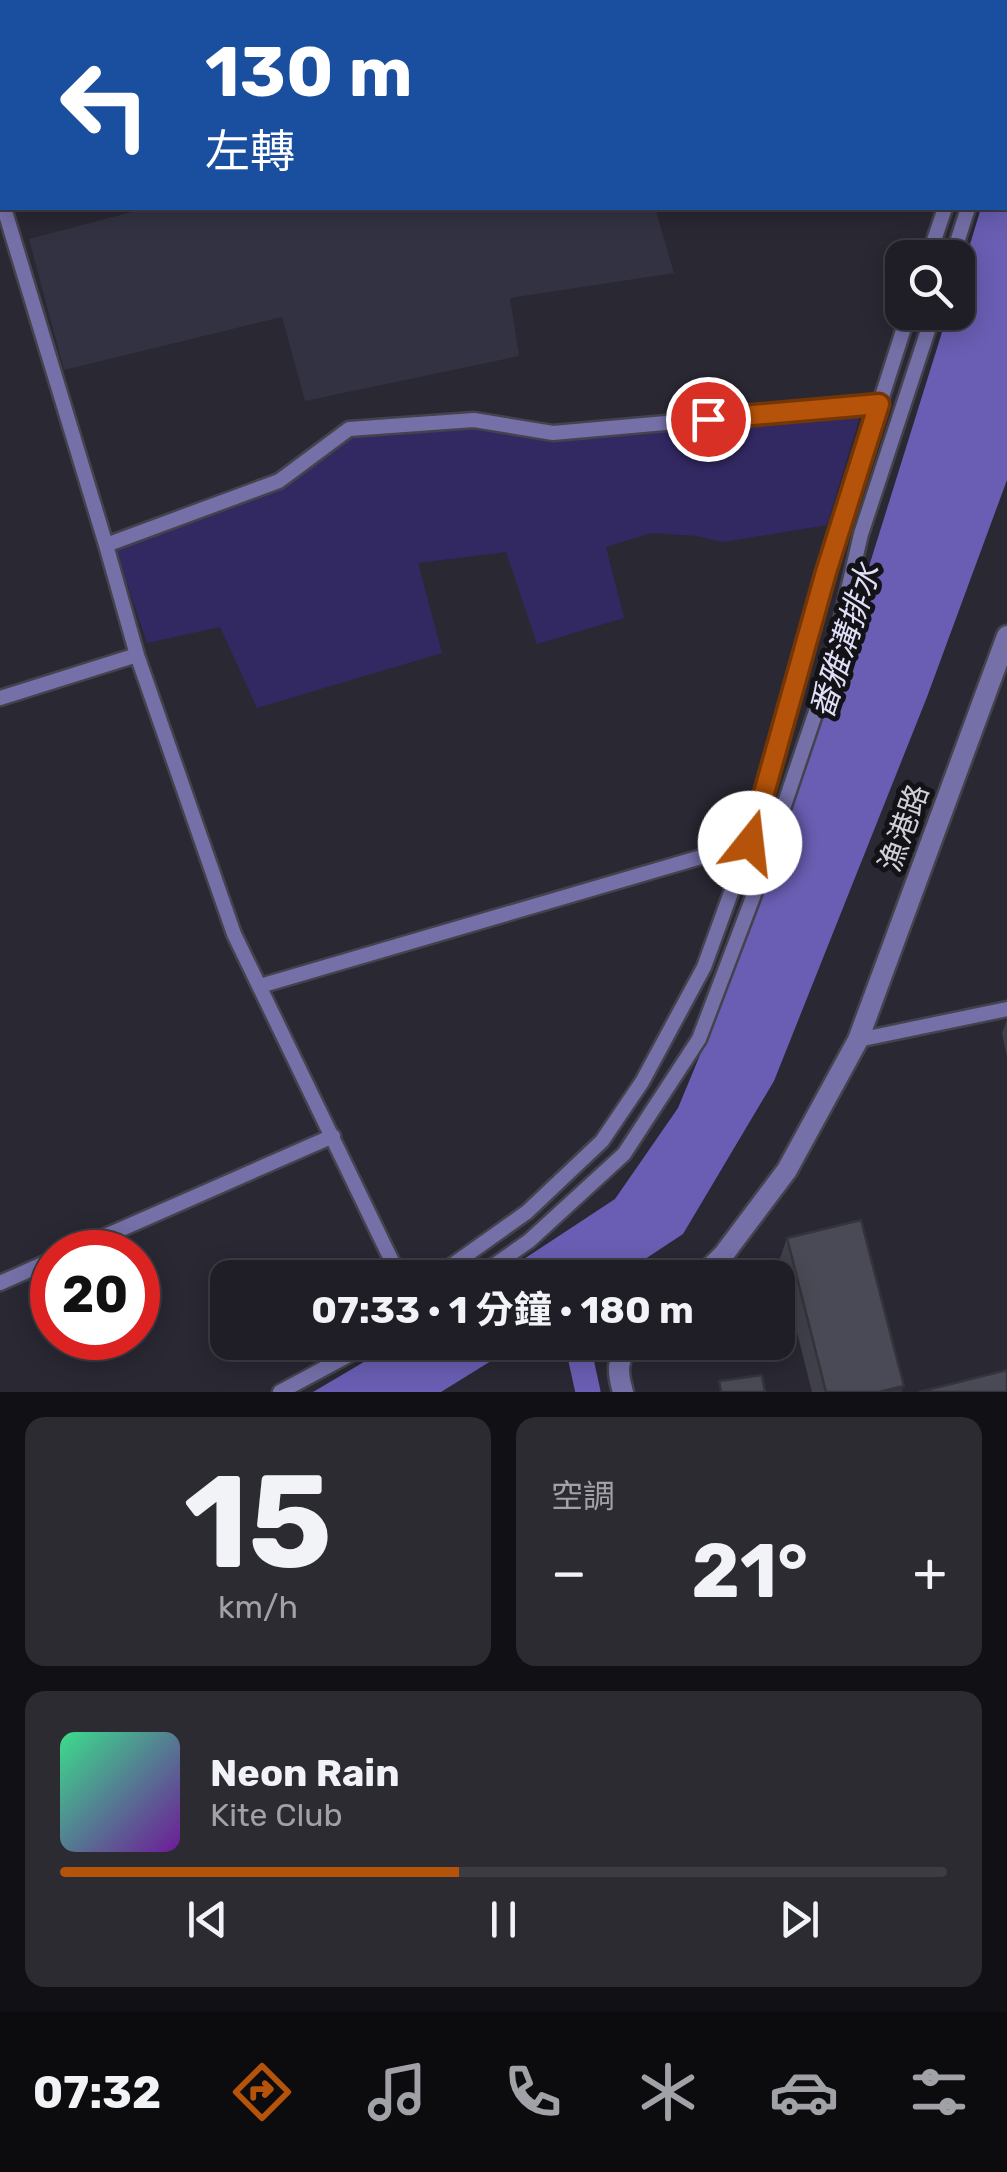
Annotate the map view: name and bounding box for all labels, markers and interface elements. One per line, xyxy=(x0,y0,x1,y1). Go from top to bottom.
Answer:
text: 130 m xyxy=(205,31,413,114)
icon: left xyxy=(40,40,170,170)
text: 左轉 xyxy=(205,125,295,178)
map controls xyxy=(885,240,975,330)
button: search xyxy=(885,240,975,330)
pin xyxy=(666,377,751,462)
icon: arrive xyxy=(681,392,736,447)
water label: 番雅溝排水 xyxy=(802,557,888,723)
street label: 漁港路 xyxy=(872,780,936,876)
position arrow xyxy=(698,791,802,895)
speed limit sign: 20 xyxy=(30,1230,160,1360)
text: 07:33 · 1 分鐘 · 180 m xyxy=(311,1287,694,1333)
text: 15 xyxy=(184,1445,332,1600)
text: 空調 xyxy=(551,1477,615,1515)
text: 21° xyxy=(691,1527,808,1616)
text: − xyxy=(551,1540,587,1605)
text: + xyxy=(913,1540,947,1605)
text: km/h xyxy=(218,1588,298,1626)
text: Neon Rain xyxy=(210,1750,400,1796)
text: Kite Club xyxy=(210,1796,343,1834)
icon: previous xyxy=(180,1892,235,1947)
icon: pause xyxy=(476,1892,531,1947)
icon: next xyxy=(772,1892,827,1947)
icon: directions xyxy=(227,2057,297,2127)
icon: music xyxy=(362,2057,432,2127)
icon: phone xyxy=(498,2057,568,2127)
icon: climate xyxy=(633,2057,703,2127)
icon: car xyxy=(769,2057,839,2127)
icon: filters xyxy=(904,2057,974,2127)
text: 07:32 xyxy=(33,2066,161,2119)

